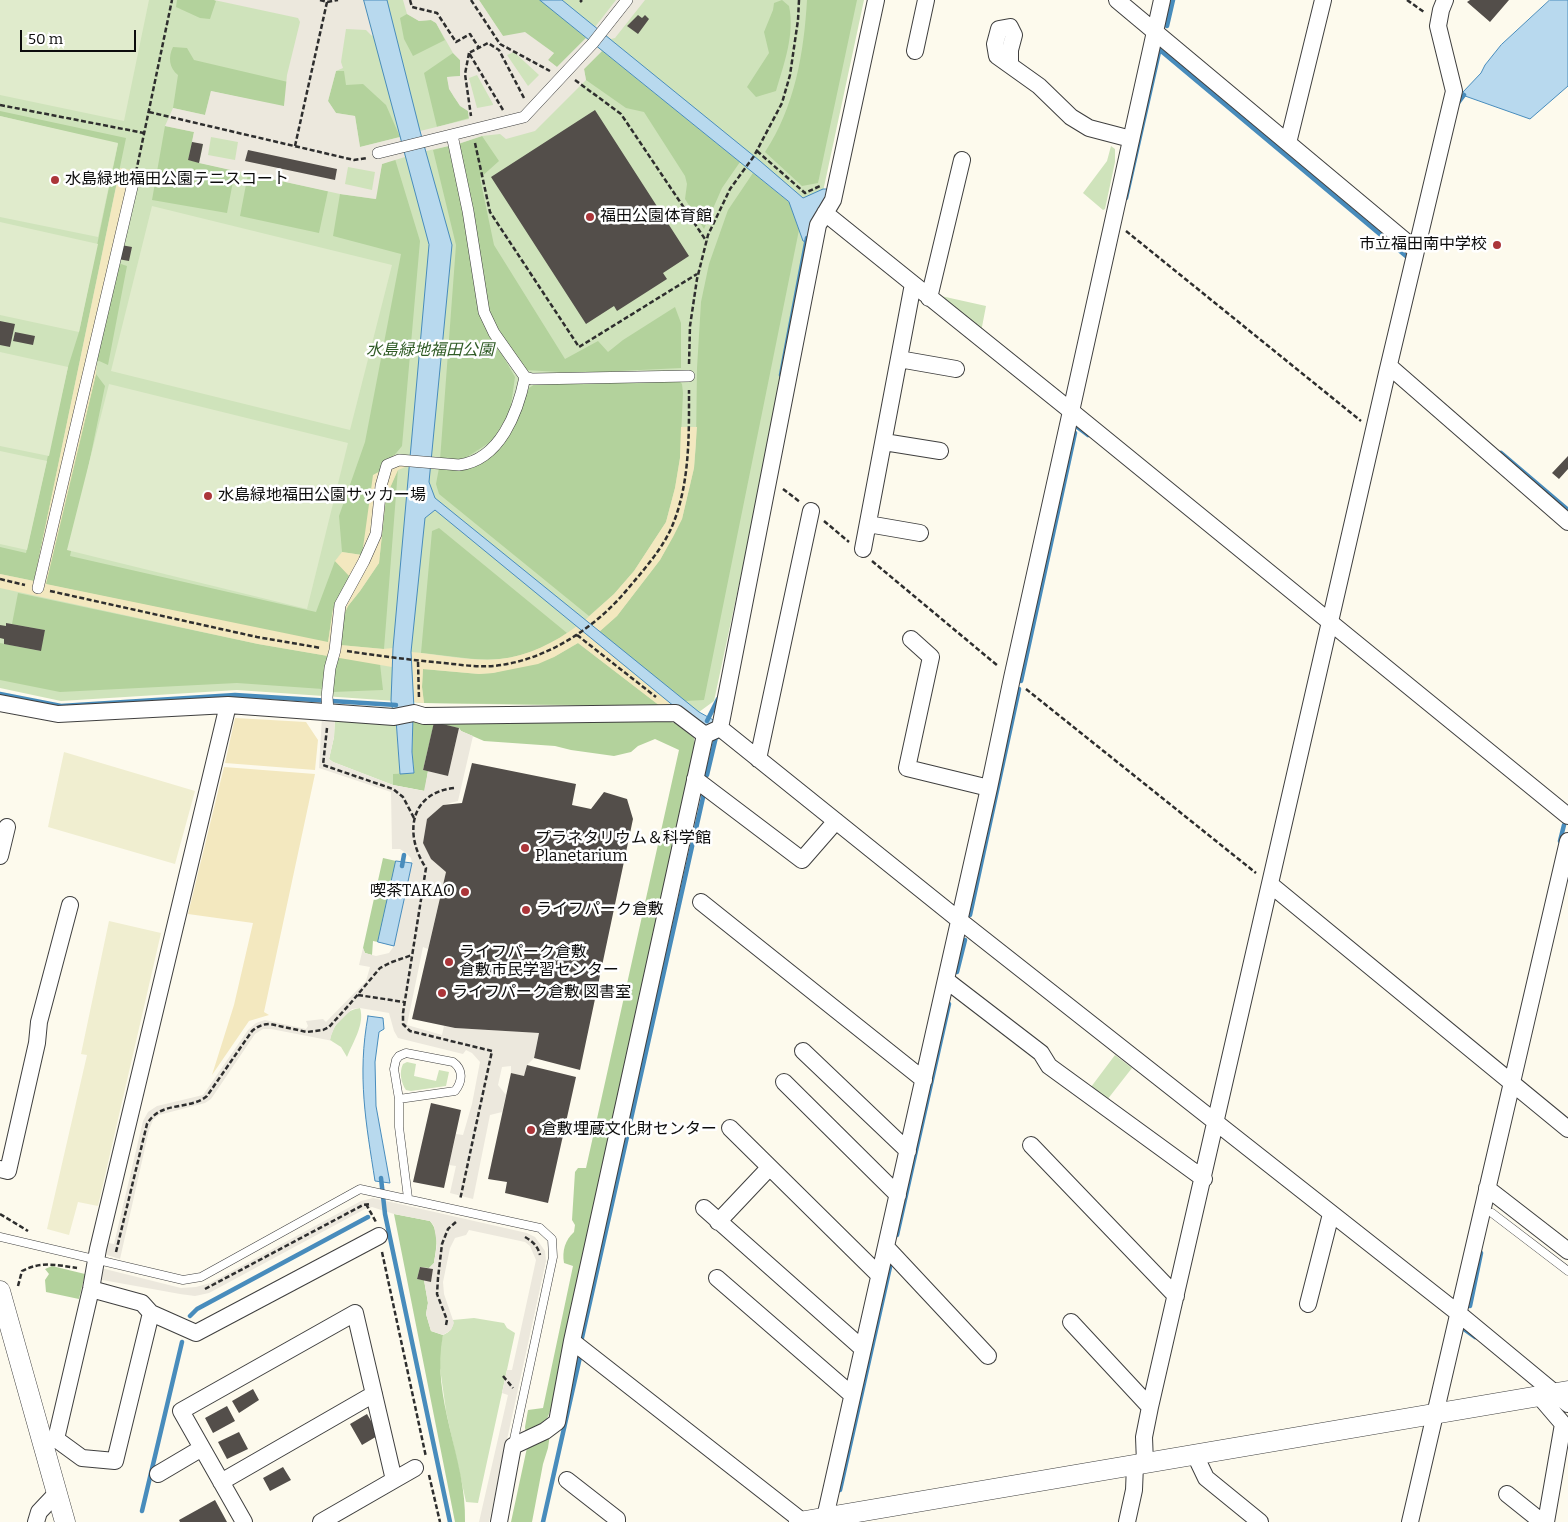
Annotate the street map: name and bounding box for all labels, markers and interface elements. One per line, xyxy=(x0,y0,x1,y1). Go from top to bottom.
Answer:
scale bar xyxy=(22,20,139,52)
text: 50 m xyxy=(28,30,63,48)
place label: 水島緑地福田公園テニスコート xyxy=(65,170,289,190)
marker: 水島緑地福田公園テニスコート xyxy=(49,174,61,186)
place label: 福田公園体育館 xyxy=(600,207,712,227)
marker: 福田公園体育館 xyxy=(584,211,596,223)
place label: 市立福田南中学校 xyxy=(1359,235,1487,255)
marker: 市立福田南中学校 xyxy=(1491,239,1503,251)
park label: 水島緑地福田公園 xyxy=(366,341,494,361)
place label: 水島緑地福田公園サッカー場 xyxy=(218,486,426,506)
marker: 水島緑地福田公園サッカー場 xyxy=(202,490,214,502)
place label: プラネタリウム＆科学館 Planetarium xyxy=(535,829,711,867)
marker: プラネタリウム＆科学館 Planetarium xyxy=(519,842,531,854)
place label: 喫茶TAKAO xyxy=(370,882,455,902)
marker: 喫茶TAKAO xyxy=(459,886,471,898)
place label: ライフパーク倉敷 xyxy=(536,900,664,920)
marker: ライフパーク倉敷 xyxy=(520,904,532,916)
place label: ライフパーク倉敷 倉敷市民学習センター xyxy=(459,943,619,981)
marker: ライフパーク倉敷 倉敷市民学習センター xyxy=(443,956,455,968)
place label: ライフパーク倉敷 図書室 xyxy=(452,983,631,1003)
marker: ライフパーク倉敷 図書室 xyxy=(436,987,448,999)
place label: 倉敷埋蔵文化財センター xyxy=(541,1120,717,1140)
marker: 倉敷埋蔵文化財センター xyxy=(525,1124,537,1136)

